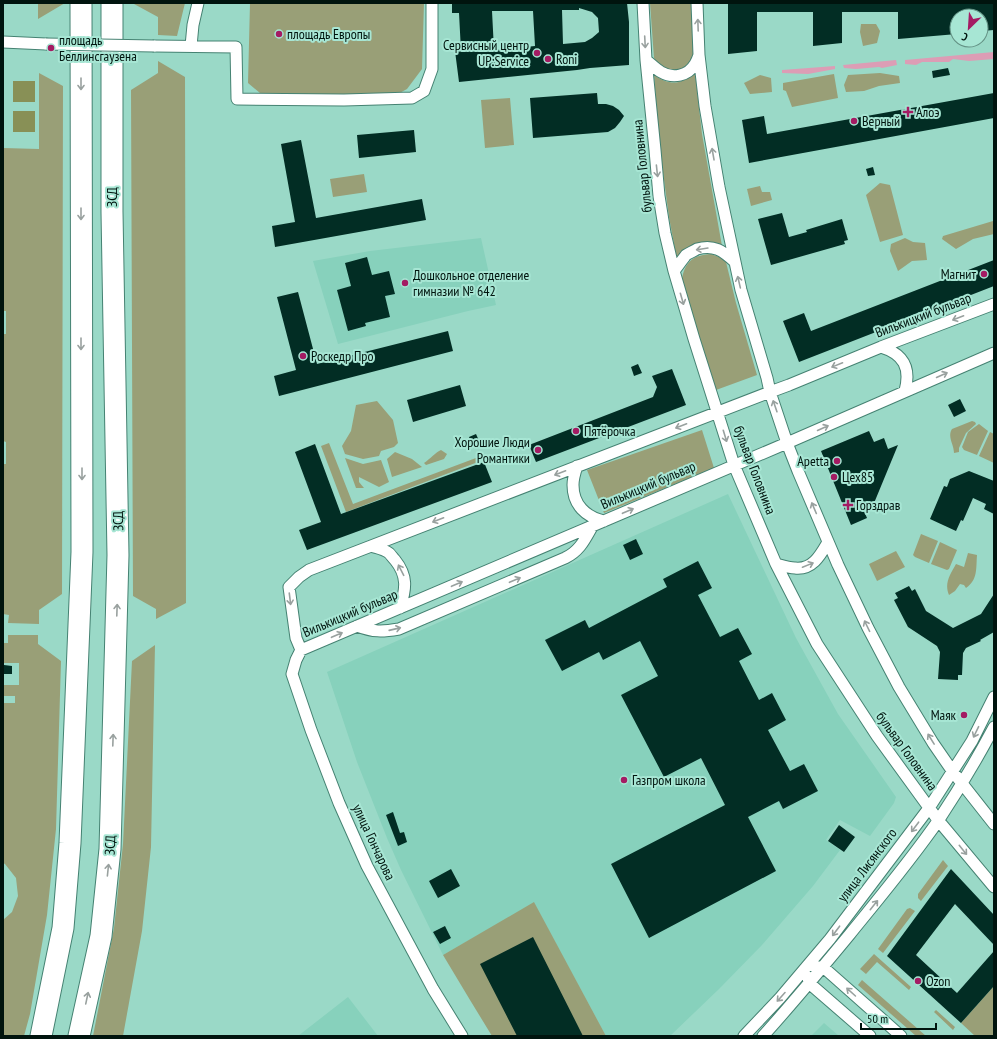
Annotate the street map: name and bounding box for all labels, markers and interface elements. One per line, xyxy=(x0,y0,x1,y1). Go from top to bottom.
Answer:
north arrow xyxy=(949,8,989,48)
one-way arrow xyxy=(694,19,702,32)
place label: площадь Европы xyxy=(287,25,370,43)
marker: площадь Европы xyxy=(274,29,284,39)
text: С xyxy=(960,30,970,44)
place label: площадь Беллинсгаузена xyxy=(59,31,137,65)
one-way arrow xyxy=(641,35,649,48)
place label: Сервисный центр UP:Service xyxy=(443,36,529,70)
marker: площадь Беллинсгаузена xyxy=(46,43,56,53)
marker: Сервисный центр UP:Service xyxy=(532,48,542,58)
place label: Roni xyxy=(556,50,577,68)
marker: Roni xyxy=(543,54,553,64)
one-way arrow xyxy=(77,77,85,90)
place label: Алоэ xyxy=(916,103,939,121)
marker: Алоэ xyxy=(903,107,913,117)
place label: Верный xyxy=(862,112,900,130)
marker: Верный xyxy=(849,116,859,126)
street label: бульвар Головнина xyxy=(628,119,656,213)
one-way arrow xyxy=(709,148,717,161)
one-way arrow xyxy=(653,164,660,177)
street label: ЗСД xyxy=(103,187,121,207)
one-way arrow xyxy=(77,207,85,220)
one-way arrow xyxy=(696,245,709,253)
place label: Магнит xyxy=(941,265,977,283)
place label: Дошкольное отделение гимназии № 642 xyxy=(413,266,529,300)
marker: Магнит xyxy=(979,269,989,279)
one-way arrow xyxy=(734,275,742,288)
marker: Дошкольное отделение гимназии № 642 xyxy=(400,278,410,288)
street label: Вилькицкий бульвар xyxy=(872,288,974,342)
one-way arrow xyxy=(679,292,686,305)
one-way arrow xyxy=(952,314,964,322)
one-way arrow xyxy=(77,337,85,350)
place label: Роскедр Про xyxy=(311,347,374,365)
marker: Роскедр Про xyxy=(298,351,308,361)
one-way arrow xyxy=(831,362,843,370)
one-way arrow xyxy=(935,371,947,378)
one-way arrow xyxy=(770,401,778,413)
place label: Пятёрочка xyxy=(584,422,636,440)
one-way arrow xyxy=(675,422,687,430)
street label: бульвар Головнина xyxy=(730,423,780,517)
one-way arrow xyxy=(816,423,828,431)
marker: Пятёрочка xyxy=(571,426,581,436)
one-way arrow xyxy=(722,429,729,442)
place label: Хорошие Люди Романтики xyxy=(455,433,530,467)
marker: Хорошие Люди Романтики xyxy=(533,445,543,455)
place label: Apetta xyxy=(797,452,829,470)
marker: Apetta xyxy=(832,456,842,466)
street label: Вилькицкий бульвар xyxy=(598,457,698,513)
one-way arrow xyxy=(78,467,86,480)
place label: Цех85 xyxy=(842,468,873,486)
one-way arrow xyxy=(554,469,566,477)
marker: Цех85 xyxy=(829,472,839,482)
place label: Горздрав xyxy=(856,496,901,514)
marker: Горздрав xyxy=(843,500,853,510)
one-way arrow xyxy=(810,502,817,514)
one-way arrow xyxy=(621,506,633,514)
street label: ЗСД xyxy=(109,511,127,531)
one-way arrow xyxy=(433,516,445,524)
one-way arrow xyxy=(801,561,813,569)
one-way arrow xyxy=(397,564,404,576)
one-way arrow xyxy=(508,575,520,583)
one-way arrow xyxy=(450,579,462,587)
street label: Вилькицкий бульвар xyxy=(300,585,400,641)
one-way arrow xyxy=(286,592,294,605)
one-way arrow xyxy=(113,604,120,617)
one-way arrow xyxy=(863,621,870,633)
one-way arrow xyxy=(388,625,401,632)
one-way arrow xyxy=(331,630,343,638)
place label: Маяк xyxy=(931,706,957,724)
street label: бульвар Головнина xyxy=(872,708,942,794)
marker: Маяк xyxy=(959,710,969,720)
one-way arrow xyxy=(972,726,979,738)
one-way arrow xyxy=(109,734,117,747)
one-way arrow xyxy=(927,734,935,745)
place label: Газпром школа xyxy=(632,771,706,789)
marker: Газпром школа xyxy=(619,775,629,785)
street label: улица Гончарова xyxy=(348,801,400,883)
one-way arrow xyxy=(910,822,919,833)
street label: улица Лисянского xyxy=(833,825,901,905)
street label: ЗСД xyxy=(100,834,120,855)
one-way arrow xyxy=(959,845,968,855)
one-way arrow xyxy=(104,864,112,877)
one-way arrow xyxy=(870,899,879,910)
one-way arrow xyxy=(832,926,841,937)
place label: Ozon xyxy=(926,972,951,990)
marker: Ozon xyxy=(913,976,923,986)
one-way arrow xyxy=(845,987,856,996)
one-way arrow xyxy=(777,991,786,1002)
one-way arrow xyxy=(84,992,92,1005)
scale bar xyxy=(861,1005,936,1031)
text: 50 m xyxy=(867,1011,888,1026)

